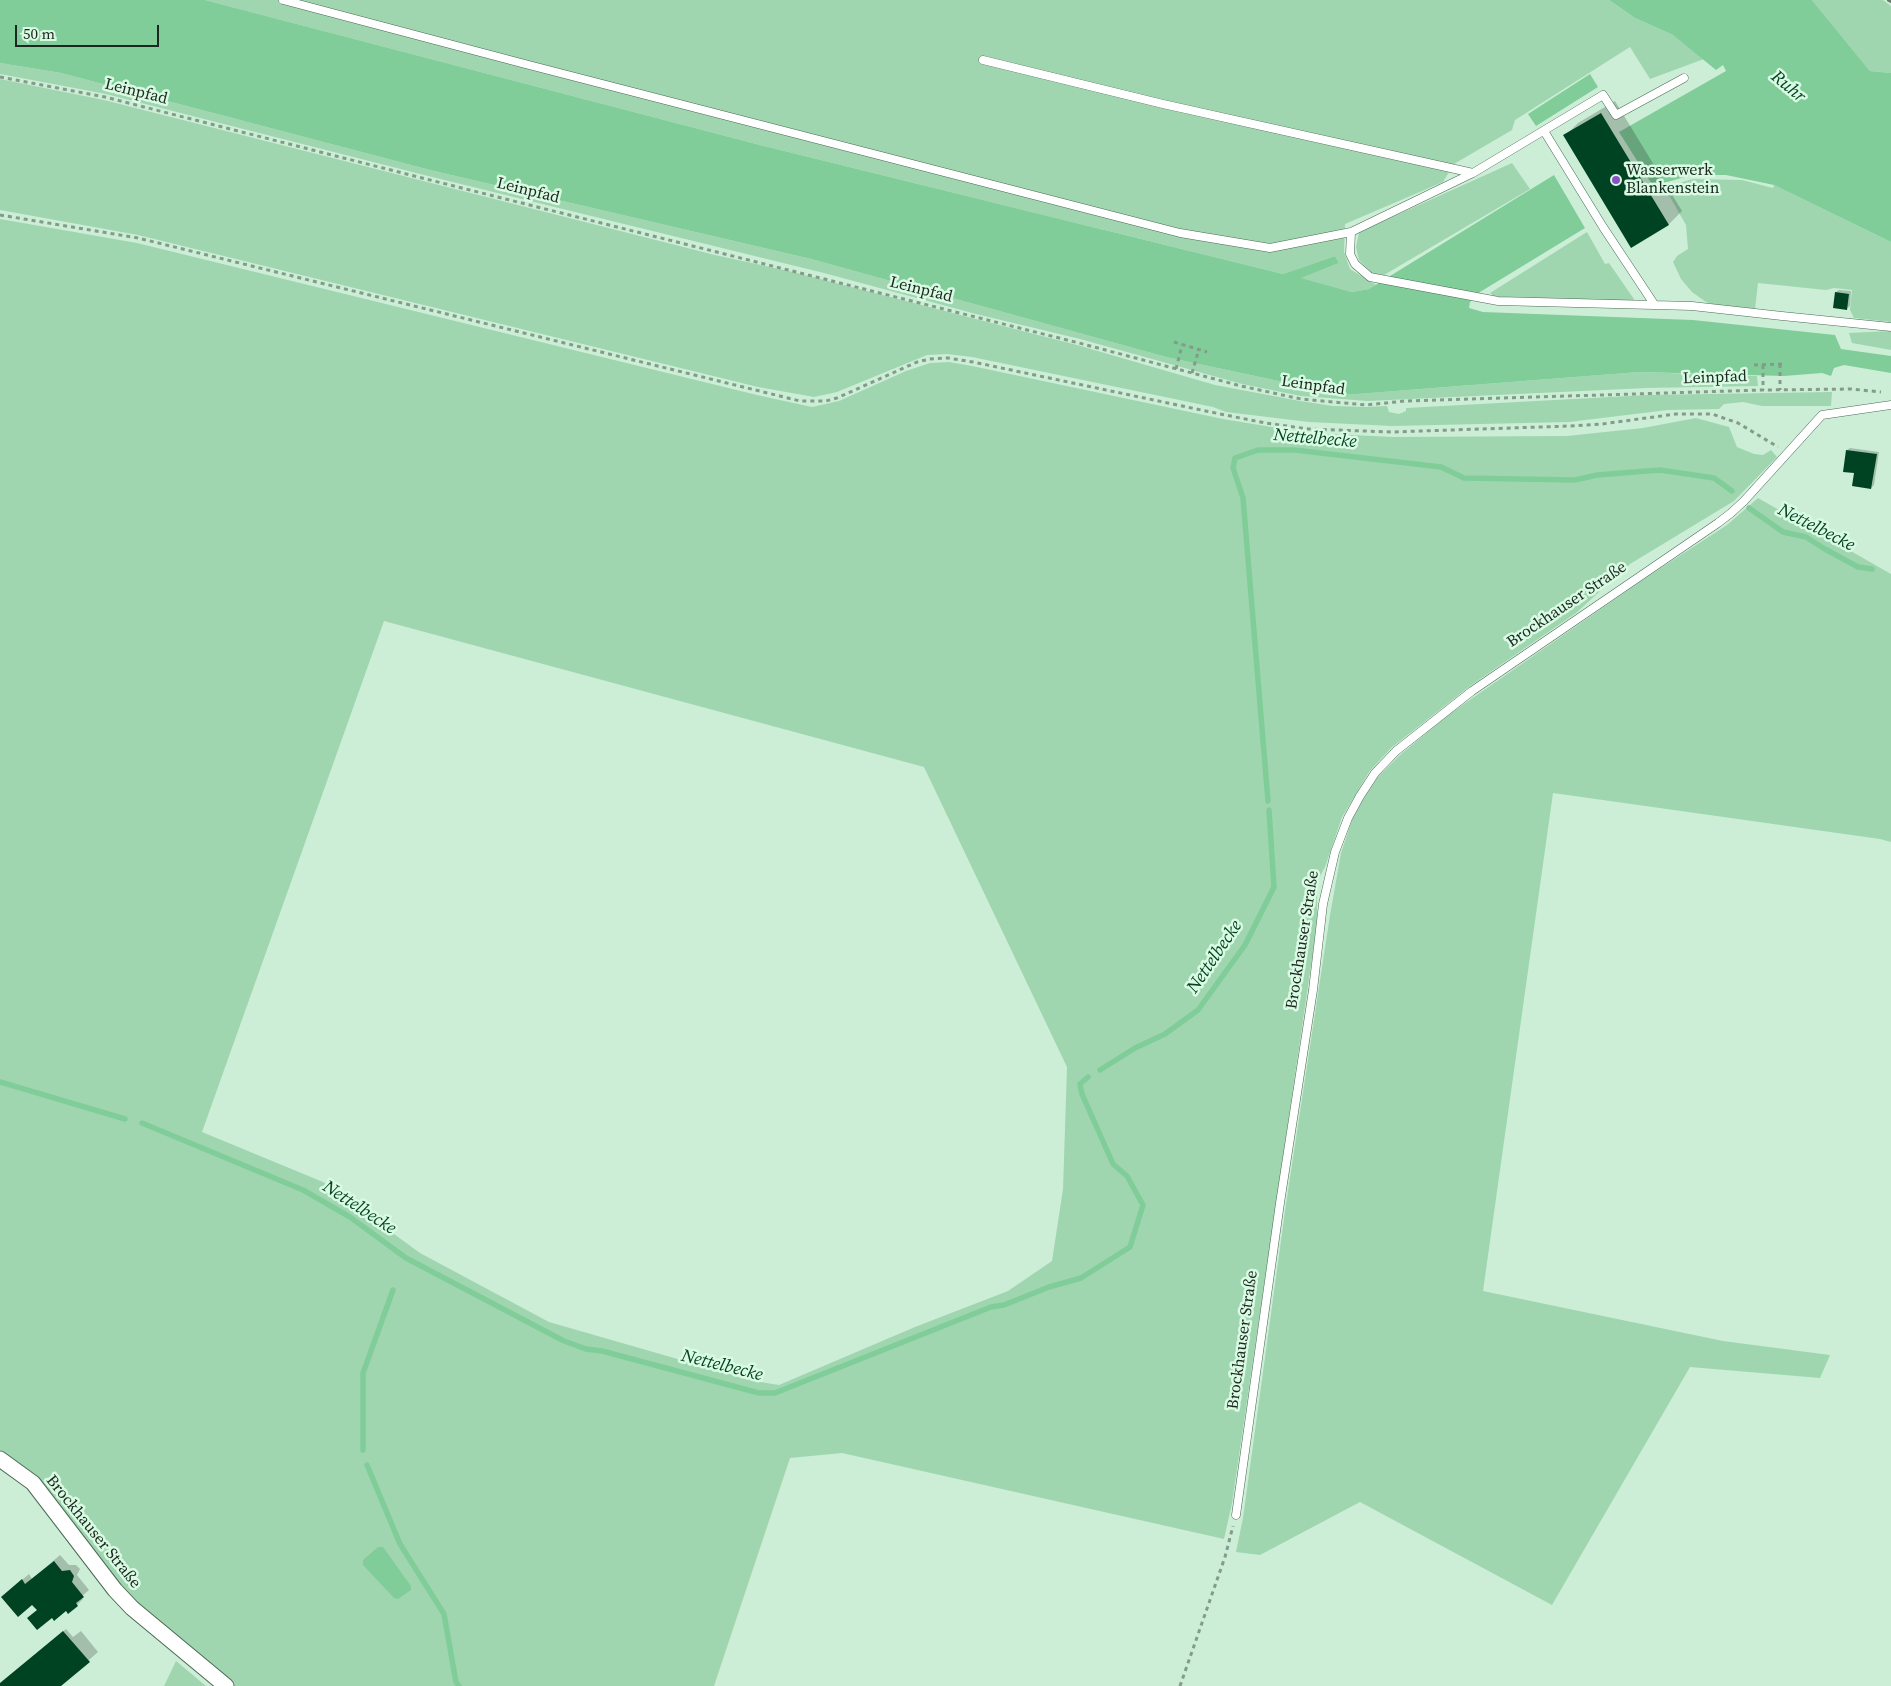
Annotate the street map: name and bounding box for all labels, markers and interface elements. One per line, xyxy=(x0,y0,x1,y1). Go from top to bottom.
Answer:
scale bar xyxy=(18,15,161,47)
text: 50 m xyxy=(23,23,55,44)
water label: Ruhr xyxy=(1766,66,1810,108)
street label: Leinpfad xyxy=(103,75,169,109)
place label: Wasserwerk Blankenstein xyxy=(1626,161,1719,199)
street label: Leinpfad xyxy=(495,174,561,208)
marker: Wasserwerk Blankenstein xyxy=(1610,174,1622,186)
street label: Leinpfad xyxy=(888,273,954,307)
street label: Leinpfad xyxy=(1683,367,1747,389)
street label: Leinpfad xyxy=(1280,372,1346,400)
water label: Nettelbecke xyxy=(1273,425,1357,453)
water label: Nettelbecke xyxy=(1774,500,1858,556)
street label: Brockhauser Straße xyxy=(1504,558,1630,652)
street label: Brockhauser Straße xyxy=(1283,869,1323,1011)
water label: Nettelbecke xyxy=(1183,917,1247,997)
water label: Nettelbecke xyxy=(318,1176,400,1240)
street label: Brockhauser Straße xyxy=(1224,1269,1262,1411)
water label: Nettelbecke xyxy=(679,1345,765,1387)
street label: Brockhauser Straße xyxy=(41,1472,145,1592)

